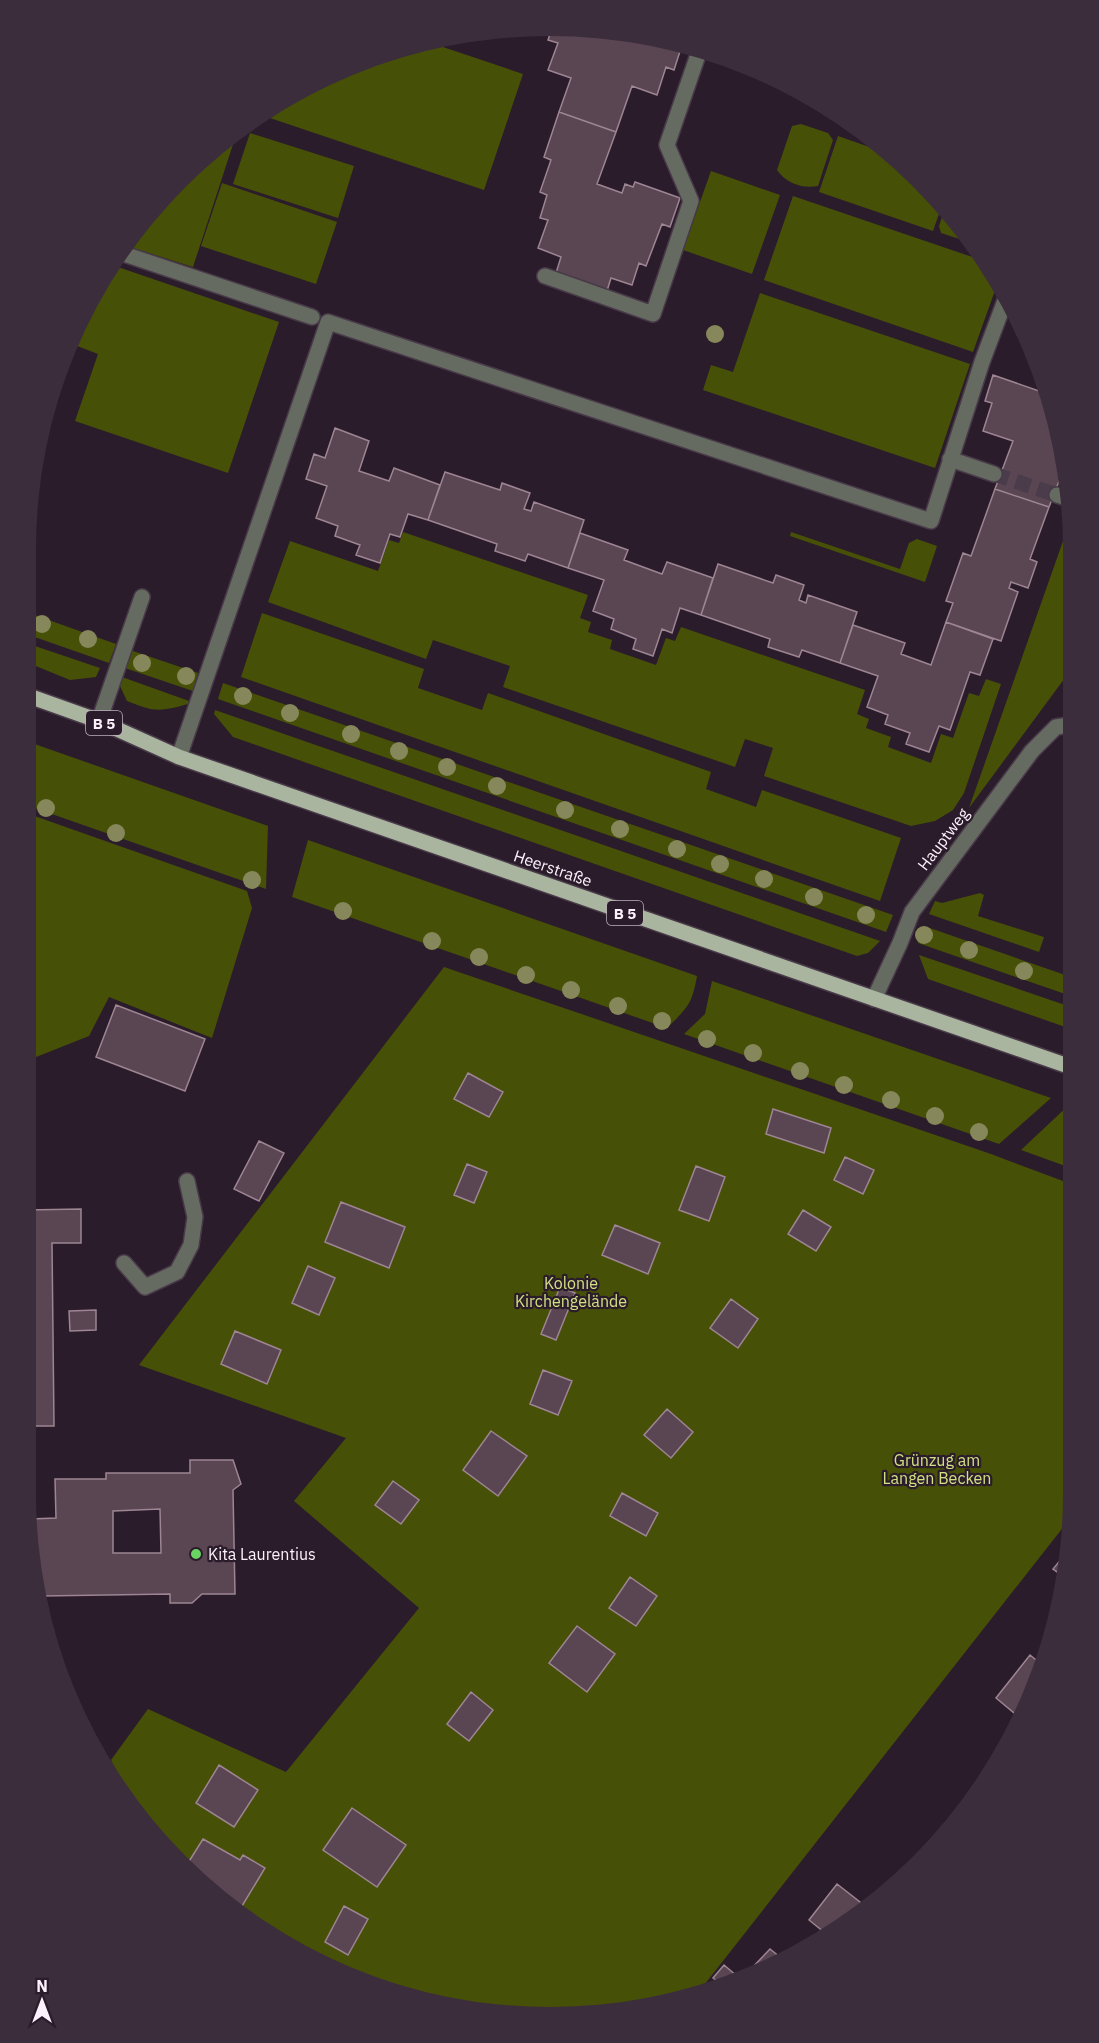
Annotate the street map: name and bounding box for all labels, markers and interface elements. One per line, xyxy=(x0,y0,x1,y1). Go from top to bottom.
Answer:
road number: B 5 xyxy=(86,711,122,735)
street label: Hauptweg xyxy=(913,803,973,874)
street label: Heerstraße xyxy=(511,845,595,891)
road number: B 5 xyxy=(607,901,643,925)
park label: Kolonie Kirchengelände xyxy=(515,1273,627,1311)
park label: Grünzug am Langen Becken xyxy=(883,1450,991,1488)
place label: Kita Laurentius xyxy=(208,1544,316,1564)
marker: Kita Laurentius xyxy=(189,1547,203,1561)
north arrow xyxy=(12,1971,72,2031)
text: N xyxy=(36,1976,48,1996)

